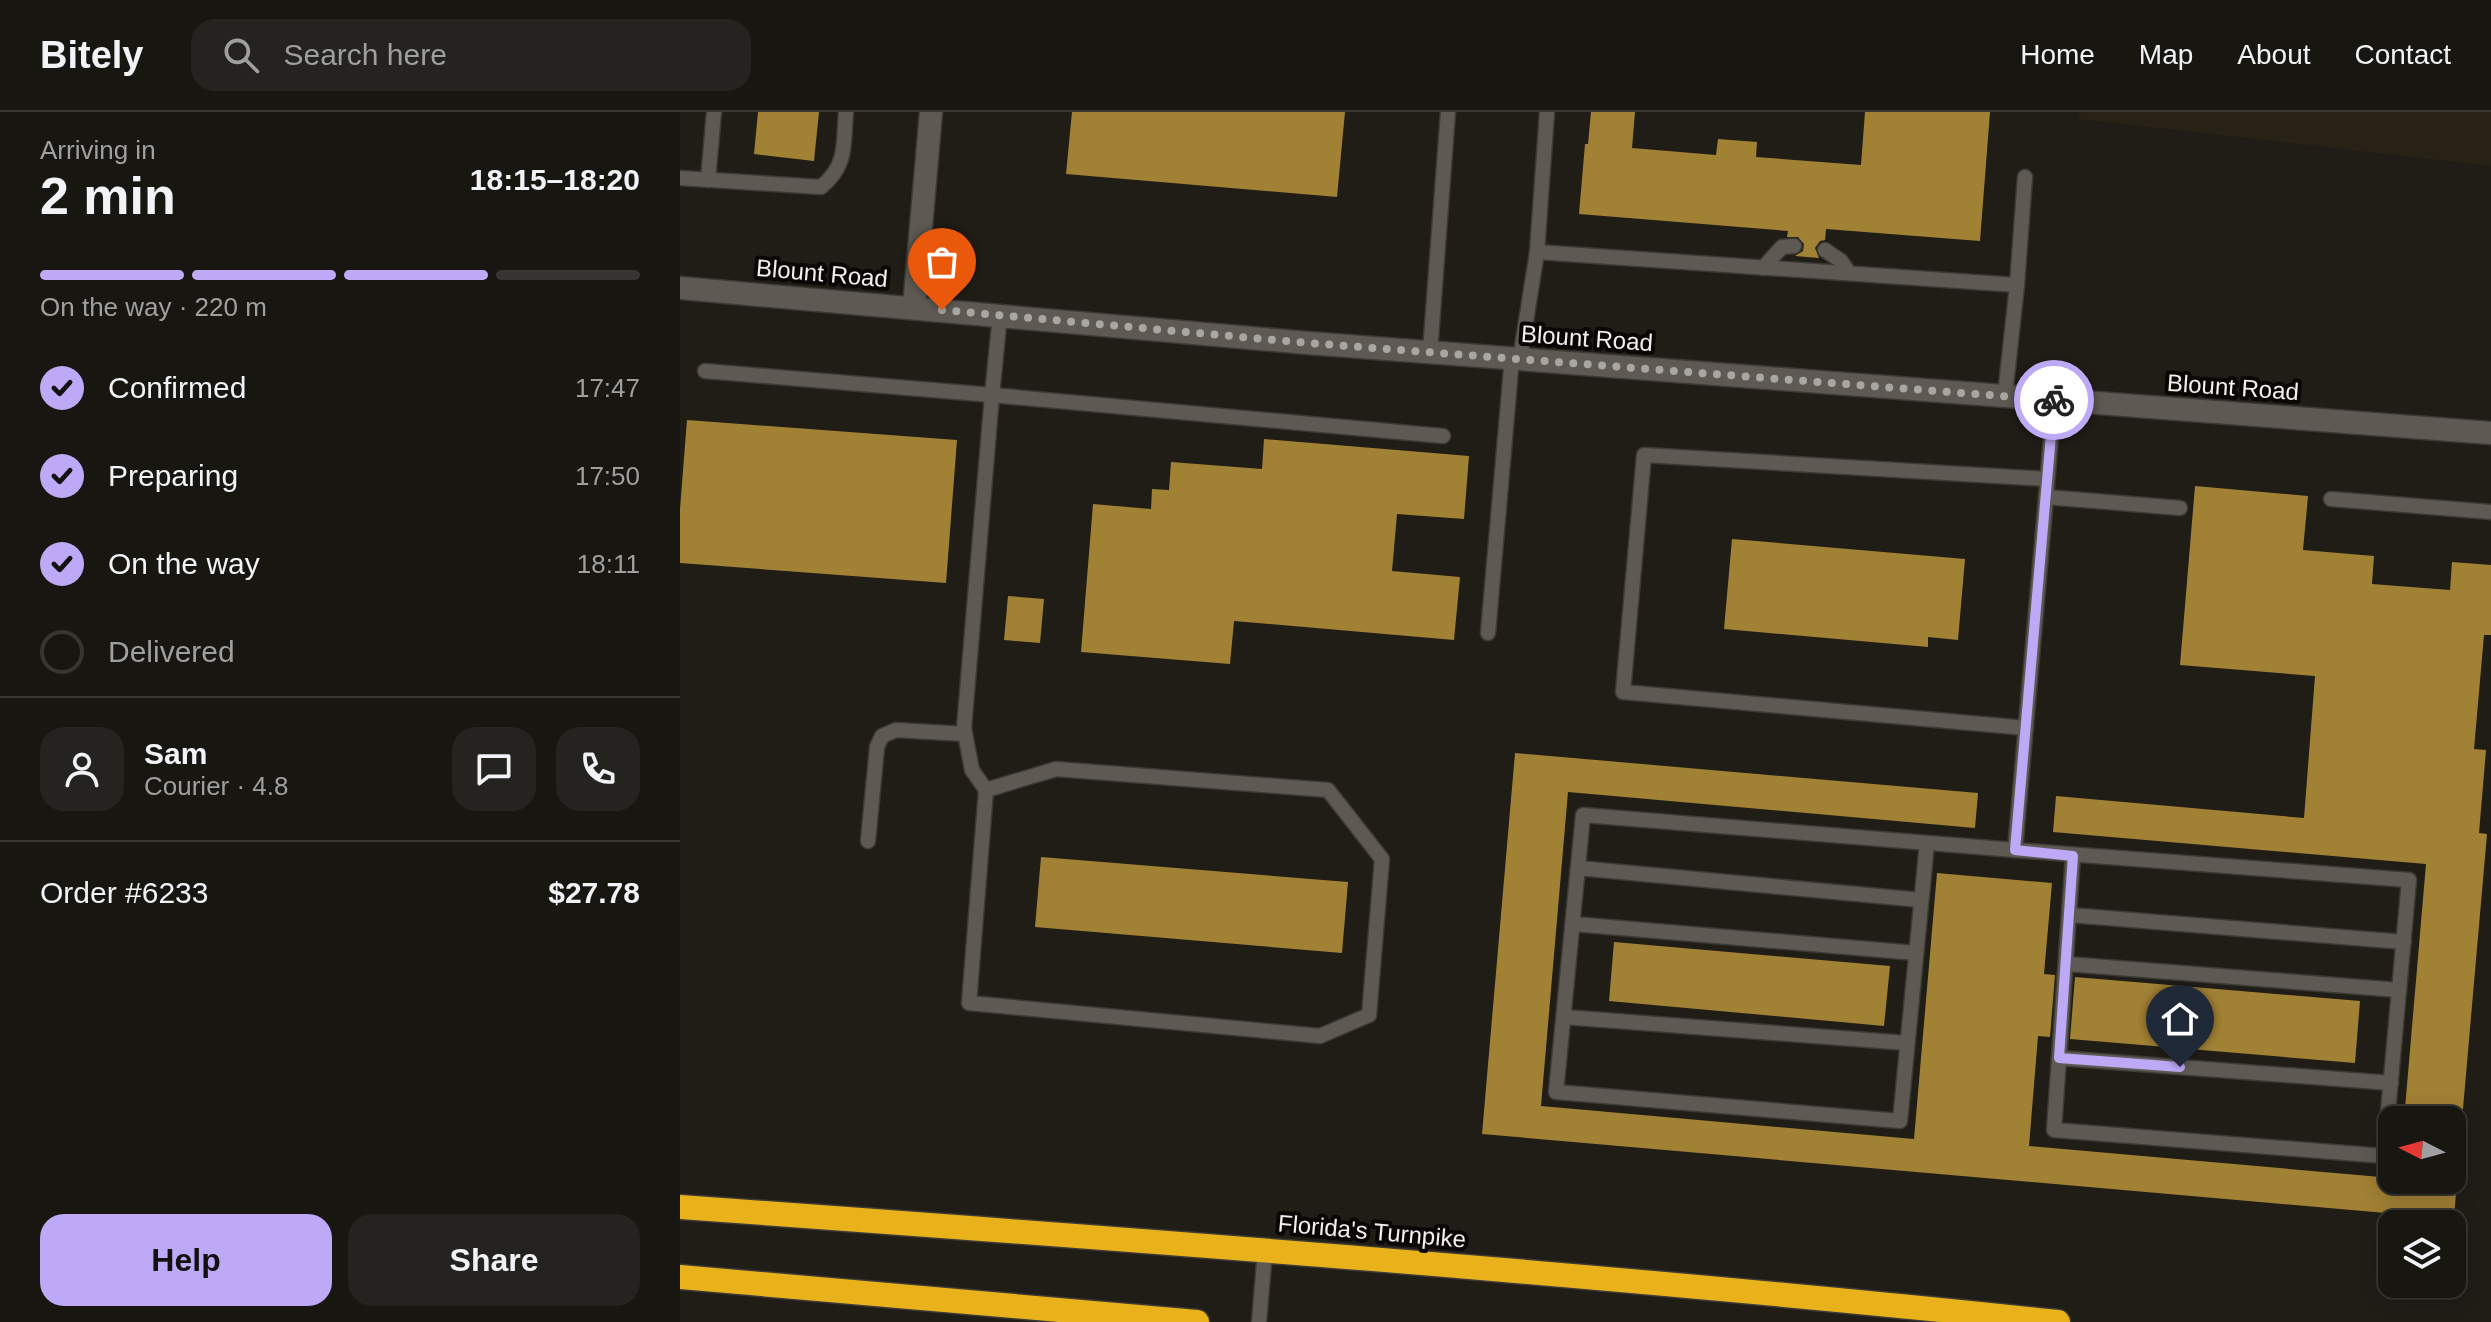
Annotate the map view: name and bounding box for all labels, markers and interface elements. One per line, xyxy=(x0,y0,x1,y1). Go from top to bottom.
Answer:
search box xyxy=(191,19,751,91)
icon: search xyxy=(219,33,263,77)
text: Bitely xyxy=(40,34,143,76)
text: Search here xyxy=(283,38,447,71)
text: Home xyxy=(2020,39,2095,70)
text: Map xyxy=(2139,39,2193,70)
text: About xyxy=(2237,39,2311,70)
text: Contact xyxy=(2355,39,2451,70)
text: Arriving in xyxy=(40,135,156,165)
text: 18:15–18:20 xyxy=(470,163,640,196)
text: 2 min xyxy=(40,167,176,225)
pin xyxy=(908,228,976,310)
icon: bag xyxy=(920,240,964,284)
street label: Blount Road xyxy=(755,254,889,292)
text: On the way · 220 m xyxy=(40,292,267,322)
street label: Blount Road xyxy=(1520,320,1654,356)
courier xyxy=(2014,360,2094,440)
icon: check xyxy=(40,366,84,410)
street label: Blount Road xyxy=(2166,369,2300,405)
text: Confirmed xyxy=(108,371,246,404)
text: 17:47 xyxy=(575,373,640,403)
icon: bike xyxy=(2032,378,2076,422)
icon: check xyxy=(40,454,84,498)
text: Preparing xyxy=(108,459,238,492)
text: 17:50 xyxy=(575,461,640,491)
icon: check xyxy=(40,542,84,586)
text: On the way xyxy=(108,547,260,580)
text: 18:11 xyxy=(577,549,640,579)
text: Delivered xyxy=(108,635,235,668)
button: person xyxy=(40,727,124,811)
button: chat xyxy=(452,727,536,811)
button: phone xyxy=(556,727,640,811)
text: Sam xyxy=(144,737,207,770)
text: Courier · 4.8 xyxy=(144,771,289,801)
text: Order #6233 xyxy=(40,876,208,909)
text: $27.78 xyxy=(548,876,640,909)
pin xyxy=(2146,985,2214,1067)
icon: home xyxy=(2158,997,2202,1041)
north arrow xyxy=(2378,1106,2466,1194)
map controls xyxy=(2378,1106,2466,1298)
street label: Florida's Turnpike xyxy=(1277,1209,1467,1253)
button: layers xyxy=(2378,1210,2466,1298)
button: Help xyxy=(40,1214,332,1306)
button: Share xyxy=(348,1214,640,1306)

